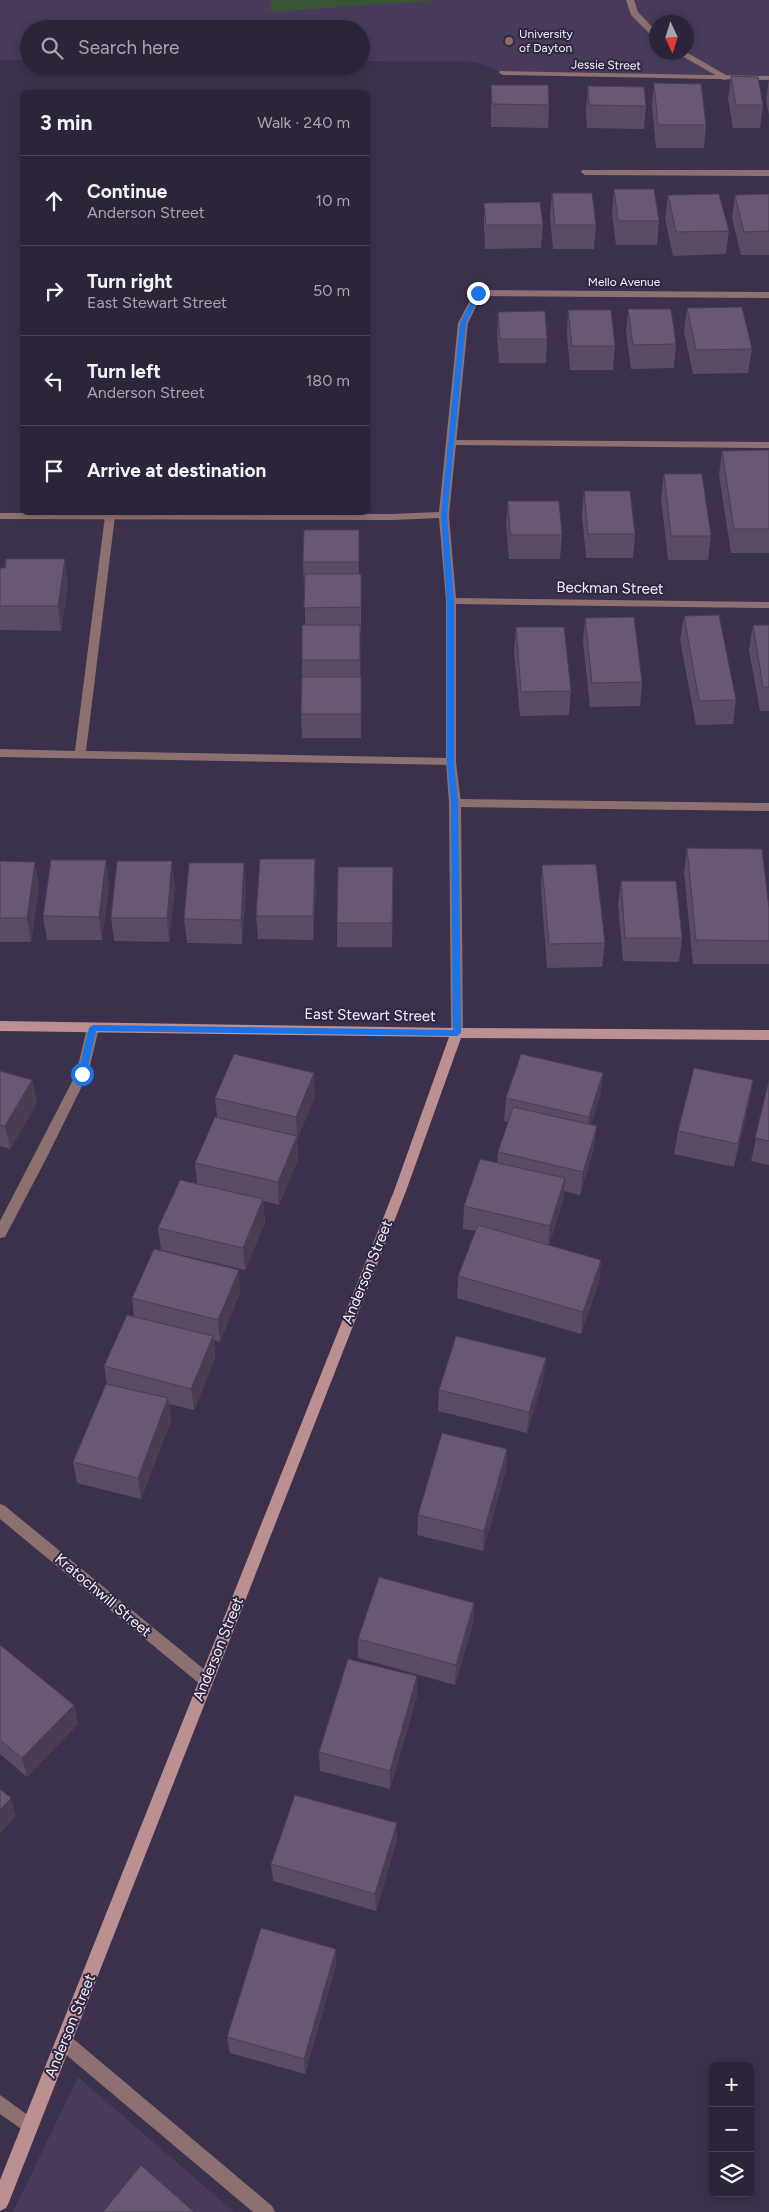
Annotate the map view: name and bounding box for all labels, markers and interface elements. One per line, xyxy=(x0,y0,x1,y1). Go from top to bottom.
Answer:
north arrow xyxy=(649,15,694,60)
search box xyxy=(20,20,370,75)
place label: University of Dayton xyxy=(519,27,574,55)
icon: search xyxy=(38,34,66,62)
marker: University of Dayton xyxy=(503,35,515,47)
text: Search here xyxy=(78,36,180,59)
street label: Jessie Street xyxy=(571,57,641,73)
text: 3 min xyxy=(40,110,92,135)
text: Walk · 240 m xyxy=(257,113,350,132)
text: Continue xyxy=(87,180,167,203)
icon: ahead xyxy=(40,187,68,215)
text: 10 m xyxy=(316,191,350,210)
text: Anderson Street xyxy=(87,203,205,222)
text: Turn right xyxy=(87,270,173,293)
street label: Mello Avenue xyxy=(588,275,661,289)
icon: right xyxy=(40,277,68,305)
text: 50 m xyxy=(313,281,350,300)
route end xyxy=(467,282,490,305)
text: East Stewart Street xyxy=(87,293,227,312)
text: Turn left xyxy=(87,360,161,383)
icon: left xyxy=(40,367,68,395)
text: 180 m xyxy=(306,371,350,390)
text: Anderson Street xyxy=(87,383,205,402)
icon: arrive xyxy=(40,457,68,485)
text: Arrive at destination xyxy=(87,459,266,482)
street label: Beckman Street xyxy=(556,578,664,598)
street label: East Stewart Street xyxy=(304,1005,436,1025)
route start xyxy=(71,1063,94,1086)
street label: Anderson Street xyxy=(338,1217,396,1327)
street label: Kratochwill Street xyxy=(51,1550,155,1641)
street label: Anderson Street xyxy=(189,1594,247,1704)
street label: Anderson Street xyxy=(41,1971,99,2081)
map controls xyxy=(709,2062,754,2197)
button: + xyxy=(709,2062,754,2107)
button: − xyxy=(709,2107,754,2152)
button: layers xyxy=(709,2152,754,2197)

